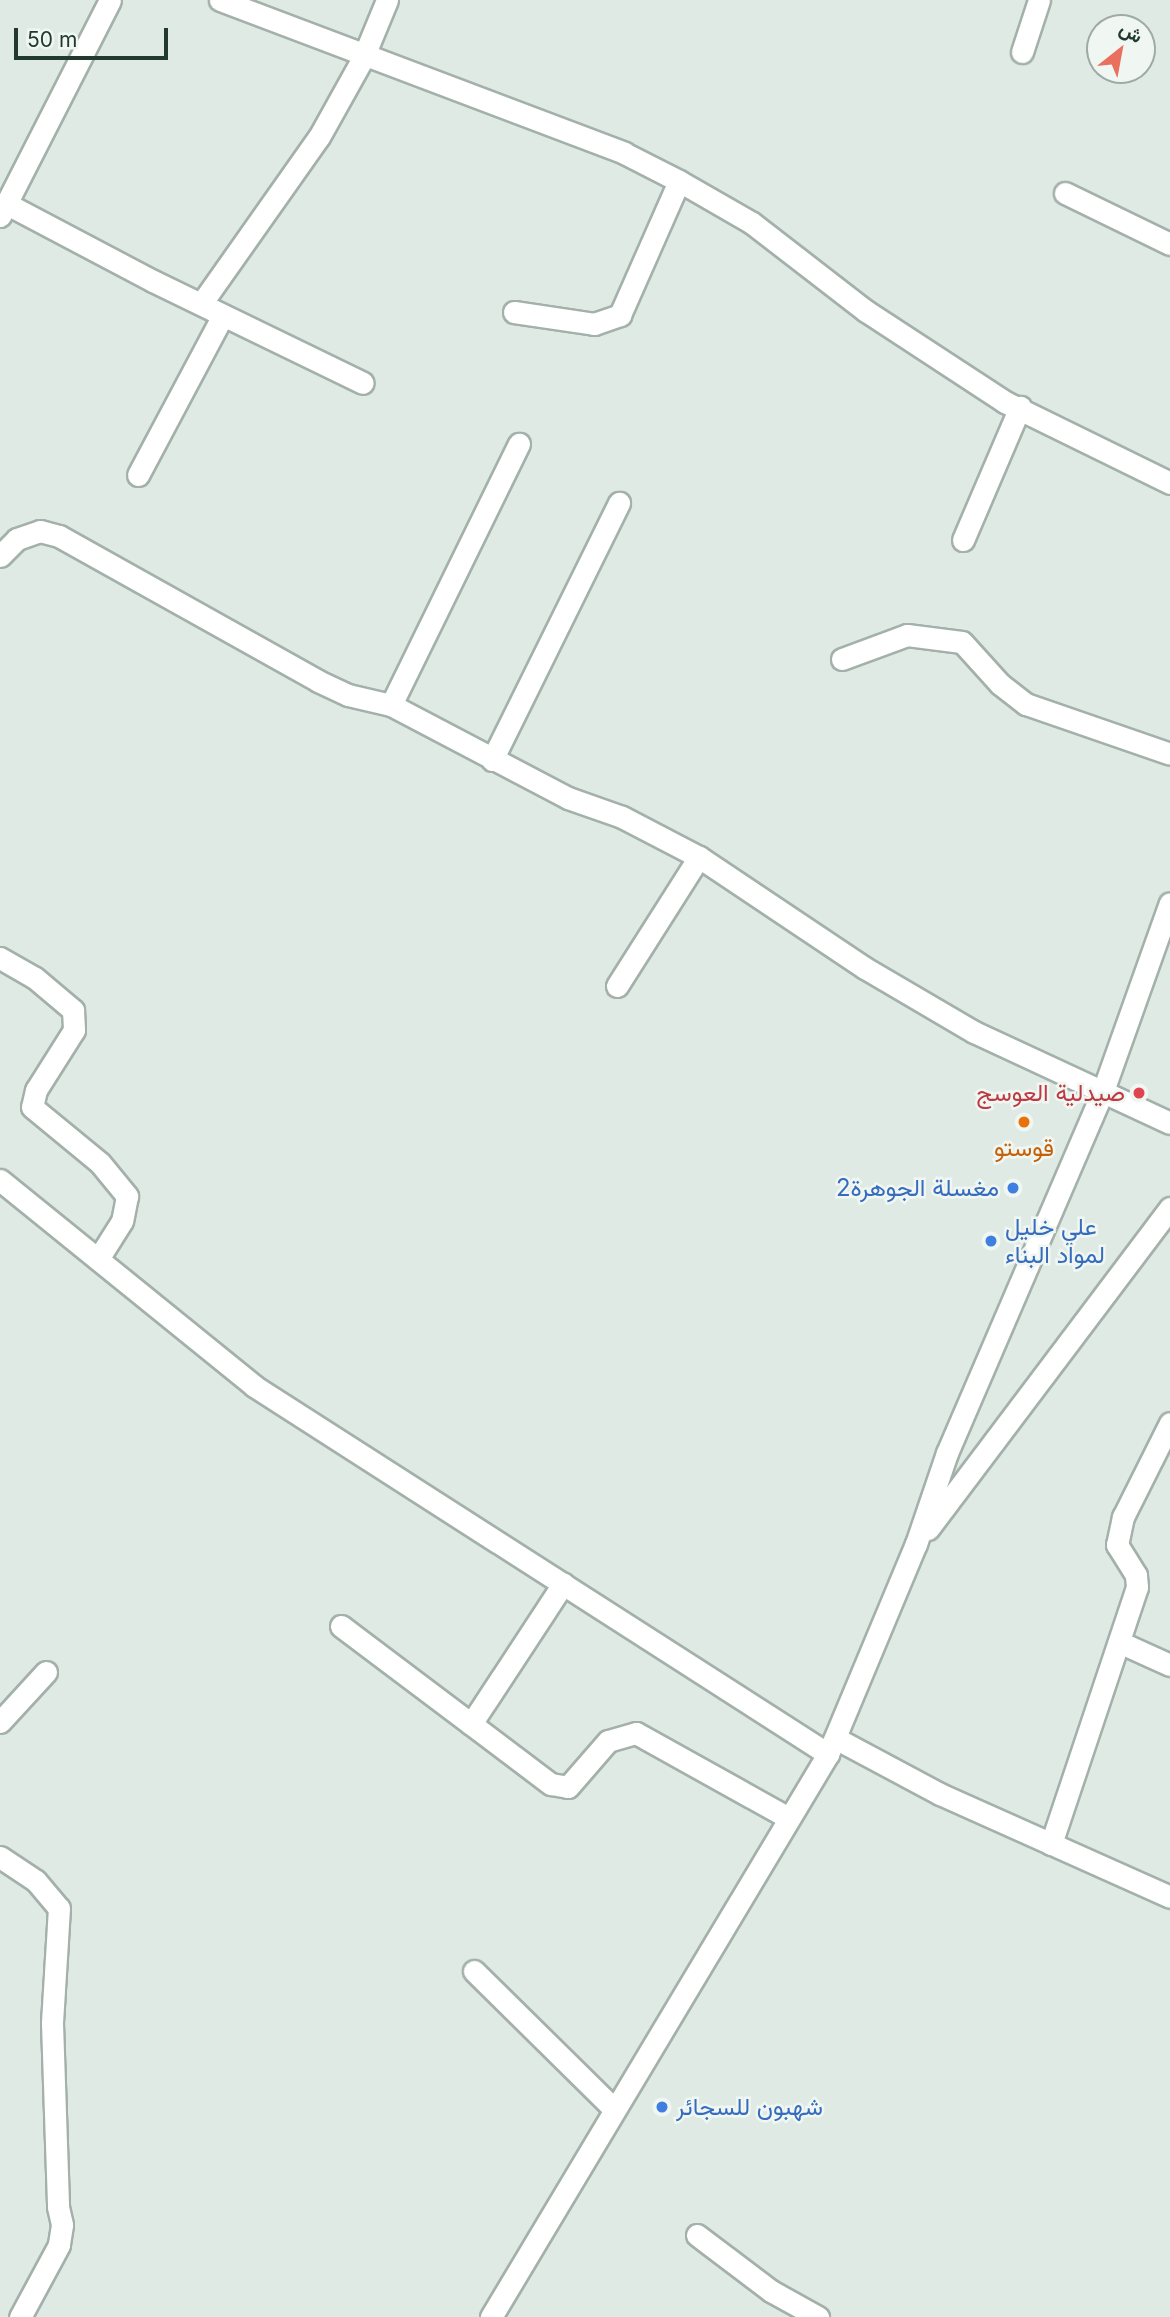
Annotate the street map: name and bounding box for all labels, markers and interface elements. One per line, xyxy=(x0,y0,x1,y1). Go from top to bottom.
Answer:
scale bar xyxy=(18,14,172,58)
north arrow xyxy=(1086,14,1156,84)
text: ش xyxy=(1115,17,1147,48)
text: 50 m xyxy=(27,27,77,52)
place label: صيدلية العوسج xyxy=(976,1079,1125,1107)
marker: صيدلية العوسج xyxy=(1131,1085,1147,1101)
marker: قوستو xyxy=(1016,1114,1032,1130)
place label: قوستو xyxy=(994,1134,1054,1162)
place label: مغسلة الجوهرة2 xyxy=(836,1174,999,1202)
marker: مغسلة الجوهرة2 xyxy=(1005,1180,1021,1196)
place label: علي خليل لمواد البناء xyxy=(1005,1213,1105,1269)
marker: علي خليل لمواد البناء xyxy=(983,1233,999,1249)
place label: شهبون للسجائر xyxy=(676,2093,823,2121)
marker: شهبون للسجائر xyxy=(654,2099,670,2115)

